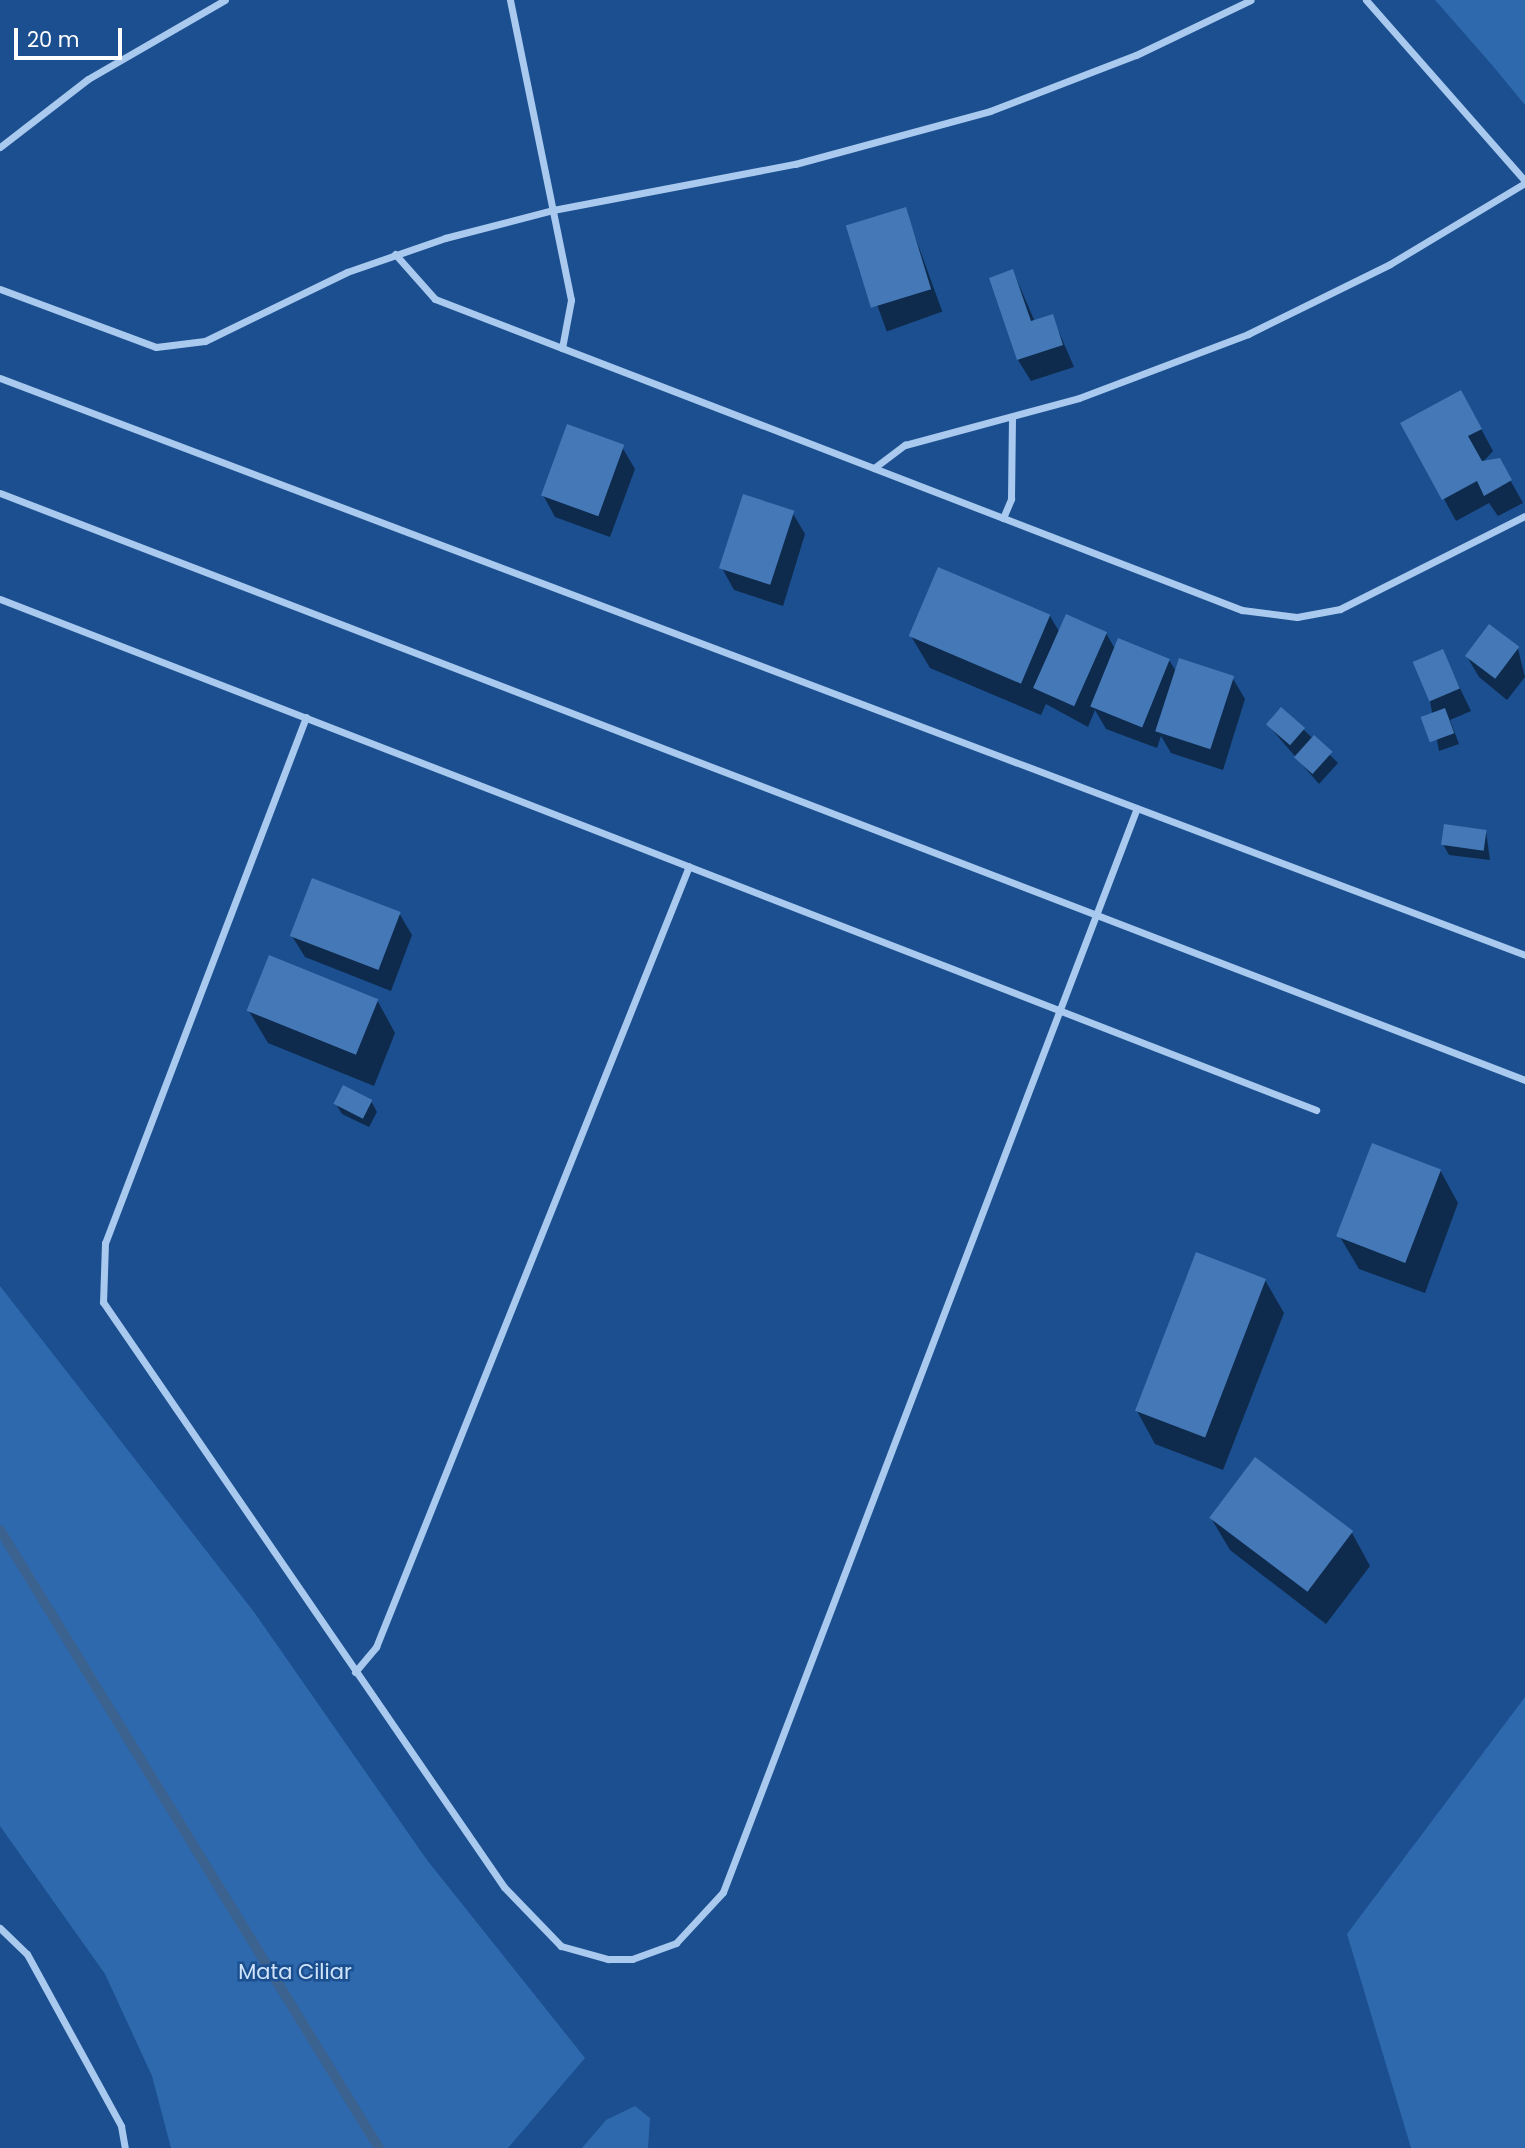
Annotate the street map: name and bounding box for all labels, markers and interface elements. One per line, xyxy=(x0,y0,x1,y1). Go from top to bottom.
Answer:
scale bar xyxy=(18,14,126,58)
text: 20 m xyxy=(27,25,80,54)
park label: Mata Ciliar xyxy=(238,1959,352,1985)

